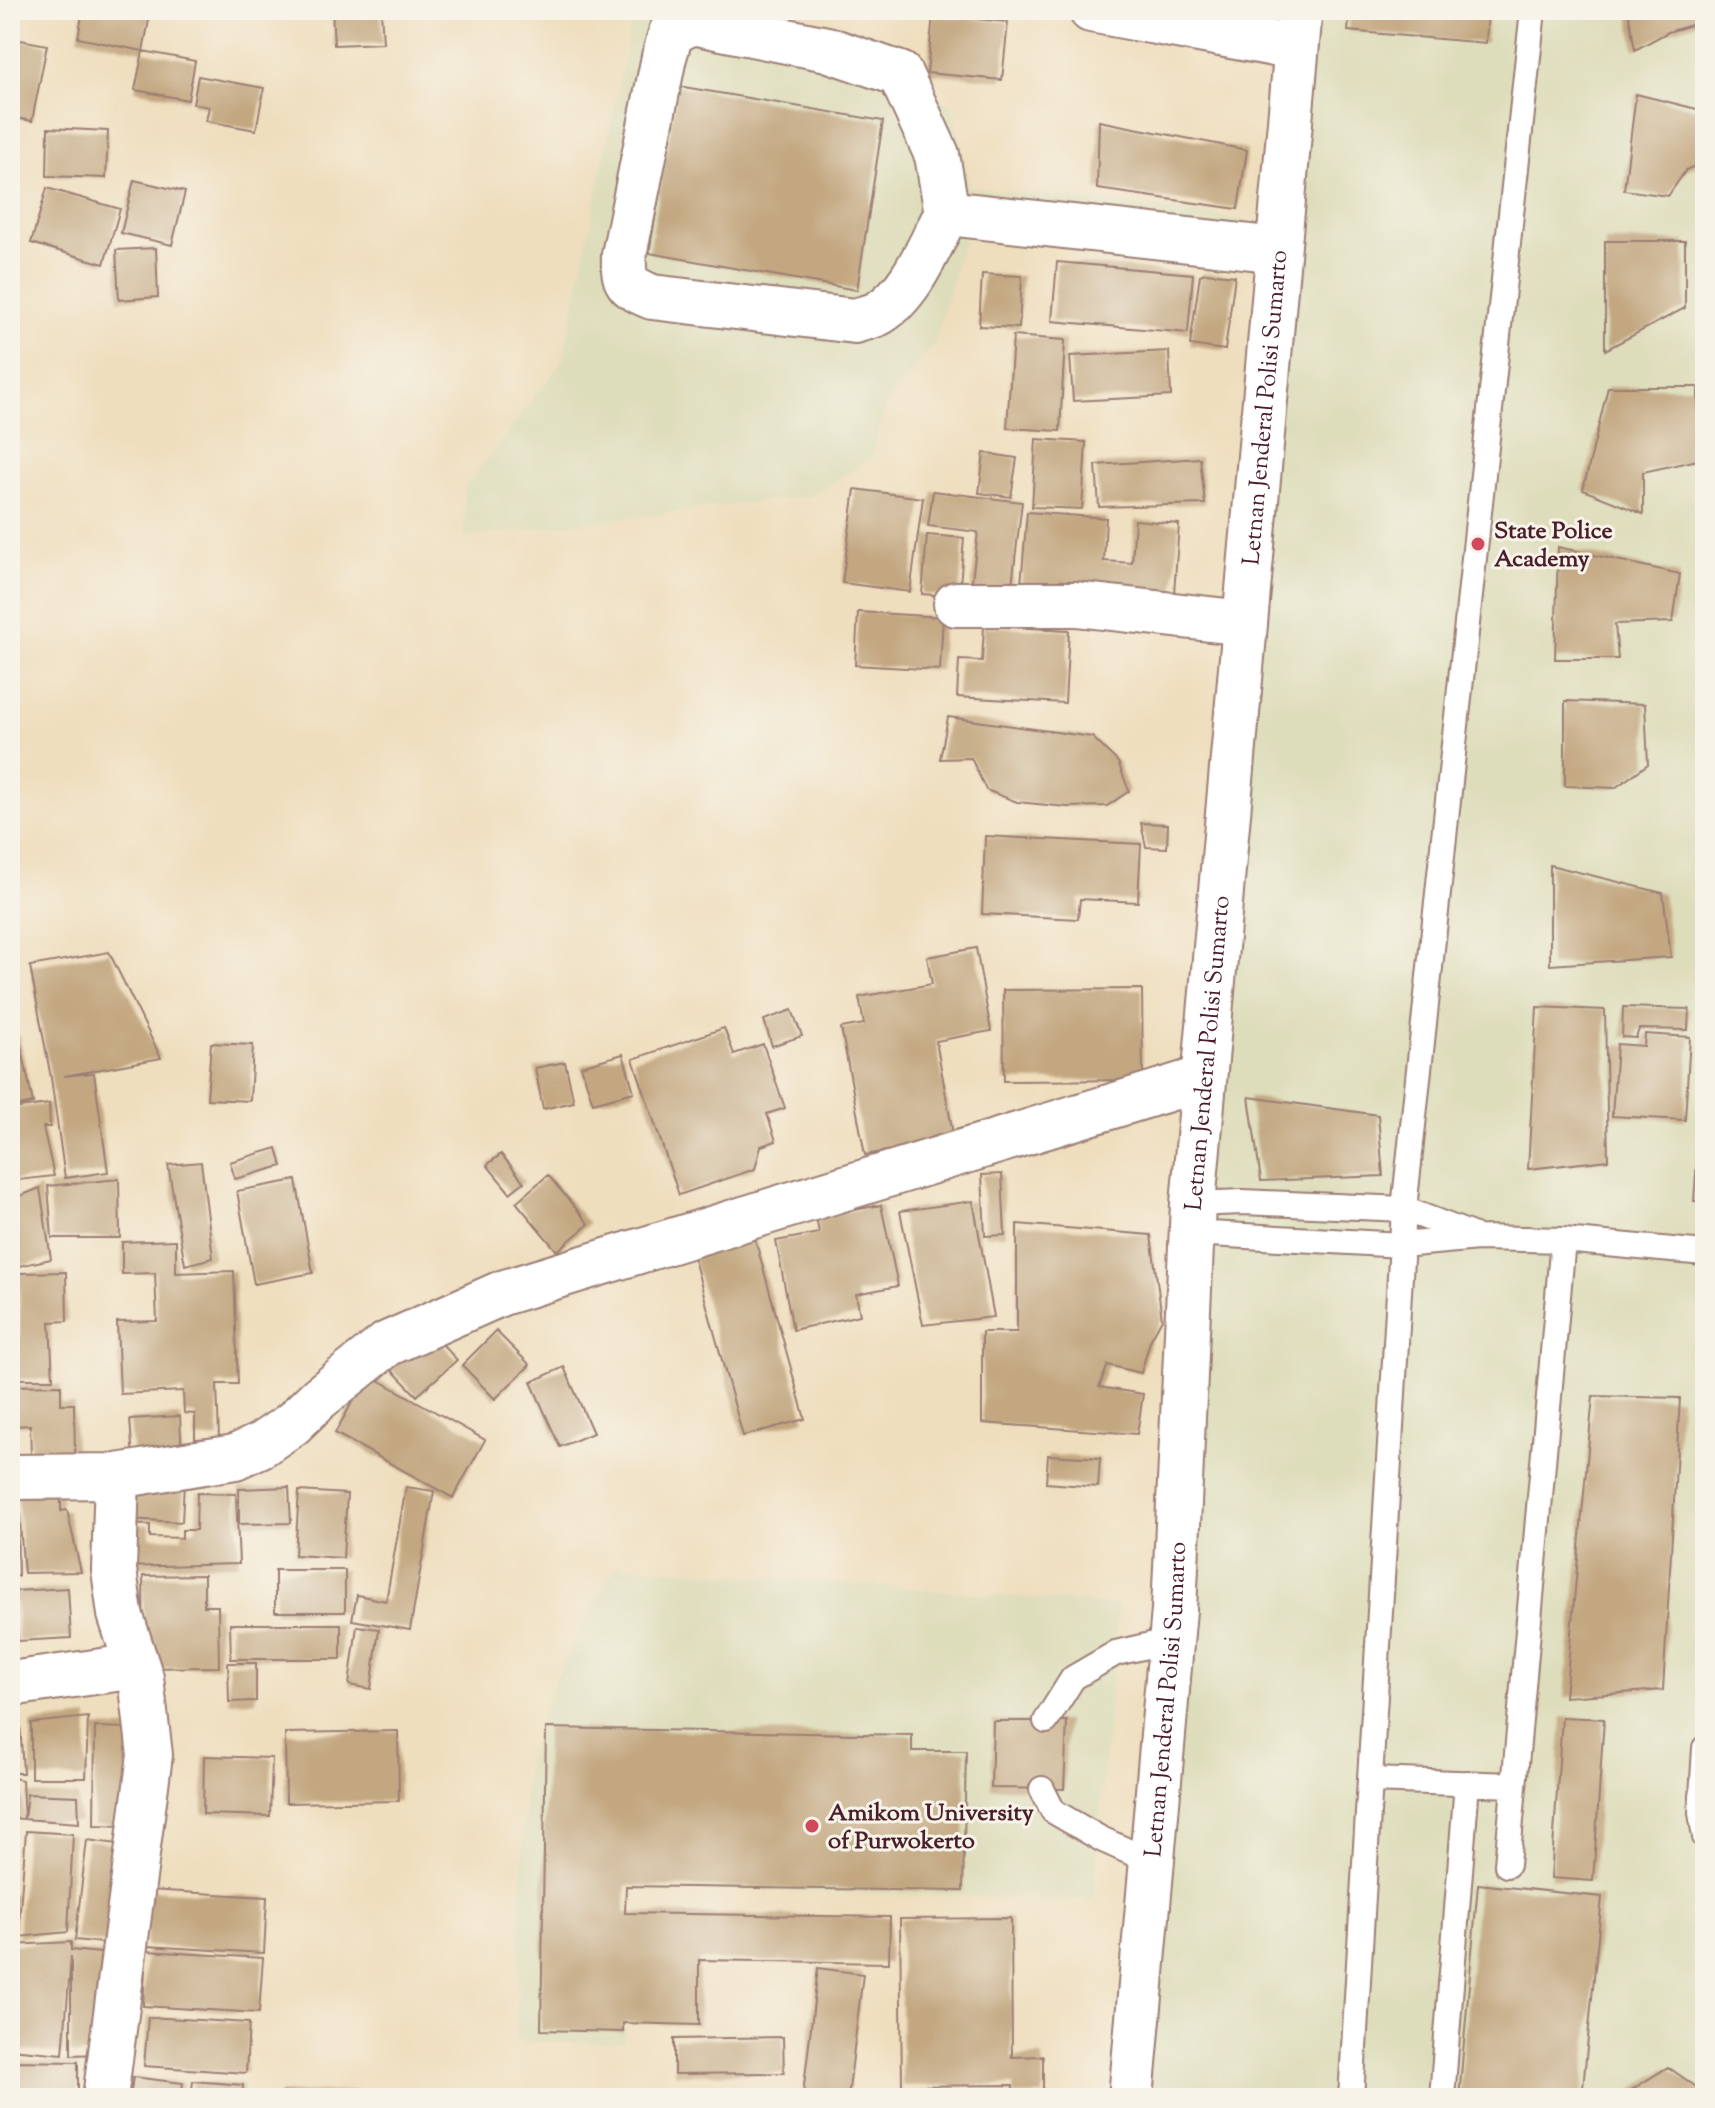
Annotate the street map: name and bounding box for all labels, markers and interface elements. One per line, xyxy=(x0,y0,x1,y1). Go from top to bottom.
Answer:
street label: Letnan Jenderal Polisi Sumarto xyxy=(1235,249,1297,567)
place label: State Police Academy xyxy=(1494,515,1613,577)
marker: State Police Academy xyxy=(1469,535,1487,553)
street label: Letnan Jenderal Polisi Sumarto xyxy=(1177,894,1240,1212)
street label: Letnan Jenderal Polisi Sumarto xyxy=(1137,1541,1196,1859)
place label: Amikom University of Purwokerto xyxy=(828,1797,1034,1859)
marker: Amikom University of Purwokerto xyxy=(803,1817,821,1835)

